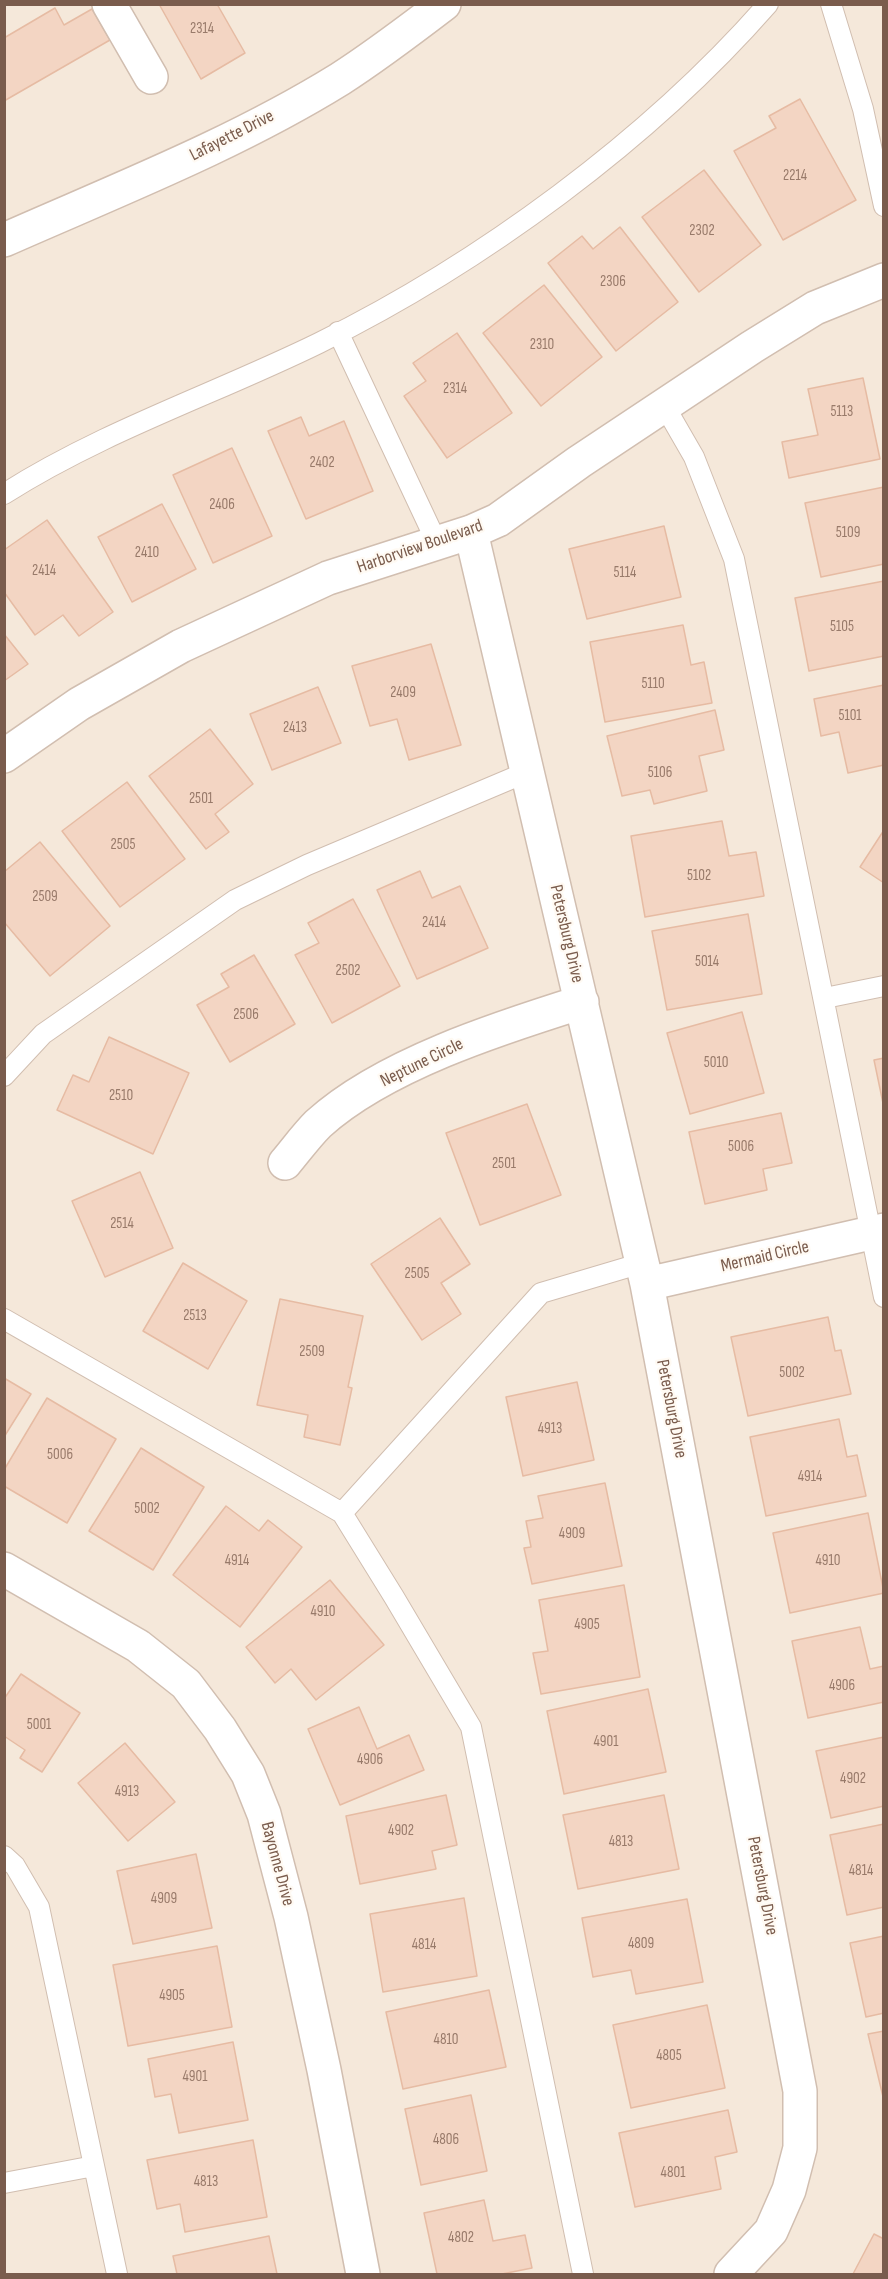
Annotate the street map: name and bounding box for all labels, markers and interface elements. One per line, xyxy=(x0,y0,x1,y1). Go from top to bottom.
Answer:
house number: 2314 xyxy=(190,20,214,38)
street label: Lafayette Drive xyxy=(186,106,278,166)
house number: 2214 xyxy=(783,167,807,185)
house number: 2302 xyxy=(689,222,715,240)
house number: 2306 xyxy=(600,273,626,291)
house number: 2310 xyxy=(530,336,554,354)
house number: 2314 xyxy=(443,380,467,398)
house number: 5113 xyxy=(831,403,853,421)
house number: 2402 xyxy=(309,454,335,472)
house number: 2406 xyxy=(209,496,235,514)
street label: Harborview Boulevard xyxy=(354,515,486,579)
house number: 5109 xyxy=(836,524,860,542)
house number: 2410 xyxy=(135,544,159,562)
house number: 2414 xyxy=(32,562,56,580)
house number: 5114 xyxy=(614,564,636,582)
house number: 5105 xyxy=(830,618,854,636)
house number: 5110 xyxy=(641,675,665,693)
house number: 2409 xyxy=(390,684,416,702)
house number: 5101 xyxy=(838,707,862,725)
house number: 2413 xyxy=(283,719,307,737)
house number: 5106 xyxy=(648,764,672,782)
house number: 2501 xyxy=(189,790,213,808)
house number: 2505 xyxy=(111,836,135,854)
house number: 5102 xyxy=(687,867,711,885)
street label: Petersburg Drive xyxy=(544,883,588,985)
house number: 2509 xyxy=(32,888,58,906)
house number: 2414 xyxy=(422,914,446,932)
house number: 5014 xyxy=(695,953,719,971)
house number: 2502 xyxy=(335,962,361,980)
house number: 2506 xyxy=(233,1006,259,1024)
street label: Neptune Circle xyxy=(377,1034,467,1092)
house number: 5010 xyxy=(704,1054,728,1072)
house number: 2510 xyxy=(109,1087,133,1105)
house number: 5006 xyxy=(728,1138,754,1156)
house number: 2501 xyxy=(492,1155,516,1173)
house number: 2514 xyxy=(110,1215,134,1233)
street label: Mermaid Circle xyxy=(719,1236,811,1278)
house number: 2505 xyxy=(405,1265,429,1283)
house number: 2513 xyxy=(183,1307,207,1325)
house number: 2509 xyxy=(299,1343,325,1361)
street label: Petersburg Drive xyxy=(651,1358,691,1460)
house number: 5002 xyxy=(779,1364,805,1382)
house number: 4913 xyxy=(538,1420,562,1438)
house number: 5006 xyxy=(47,1446,73,1464)
house number: 4914 xyxy=(798,1468,822,1486)
house number: 5002 xyxy=(134,1500,160,1518)
house number: 4909 xyxy=(559,1525,585,1543)
house number: 4914 xyxy=(225,1552,249,1570)
house number: 4910 xyxy=(816,1552,840,1570)
house number: 4910 xyxy=(311,1603,335,1621)
house number: 4905 xyxy=(574,1616,600,1634)
house number: 4906 xyxy=(829,1677,855,1695)
house number: 5001 xyxy=(27,1716,51,1734)
house number: 4901 xyxy=(594,1733,618,1751)
house number: 4906 xyxy=(357,1751,383,1769)
house number: 4902 xyxy=(840,1770,866,1788)
house number: 4913 xyxy=(115,1783,139,1801)
street label: Bayonne Drive xyxy=(255,1820,299,1908)
house number: 4902 xyxy=(388,1822,414,1840)
house number: 4813 xyxy=(609,1833,633,1851)
street label: Petersburg Drive xyxy=(742,1835,782,1937)
house number: 4814 xyxy=(849,1862,873,1880)
house number: 4909 xyxy=(151,1890,177,1908)
house number: 4809 xyxy=(628,1935,654,1953)
house number: 4814 xyxy=(412,1936,436,1954)
house number: 4905 xyxy=(159,1987,185,2005)
house number: 4810 xyxy=(434,2031,458,2049)
house number: 4805 xyxy=(656,2047,682,2065)
house number: 4901 xyxy=(183,2068,207,2086)
house number: 4806 xyxy=(433,2131,459,2149)
house number: 4801 xyxy=(661,2164,685,2182)
house number: 4813 xyxy=(194,2173,218,2191)
house number: 4802 xyxy=(448,2229,474,2247)

